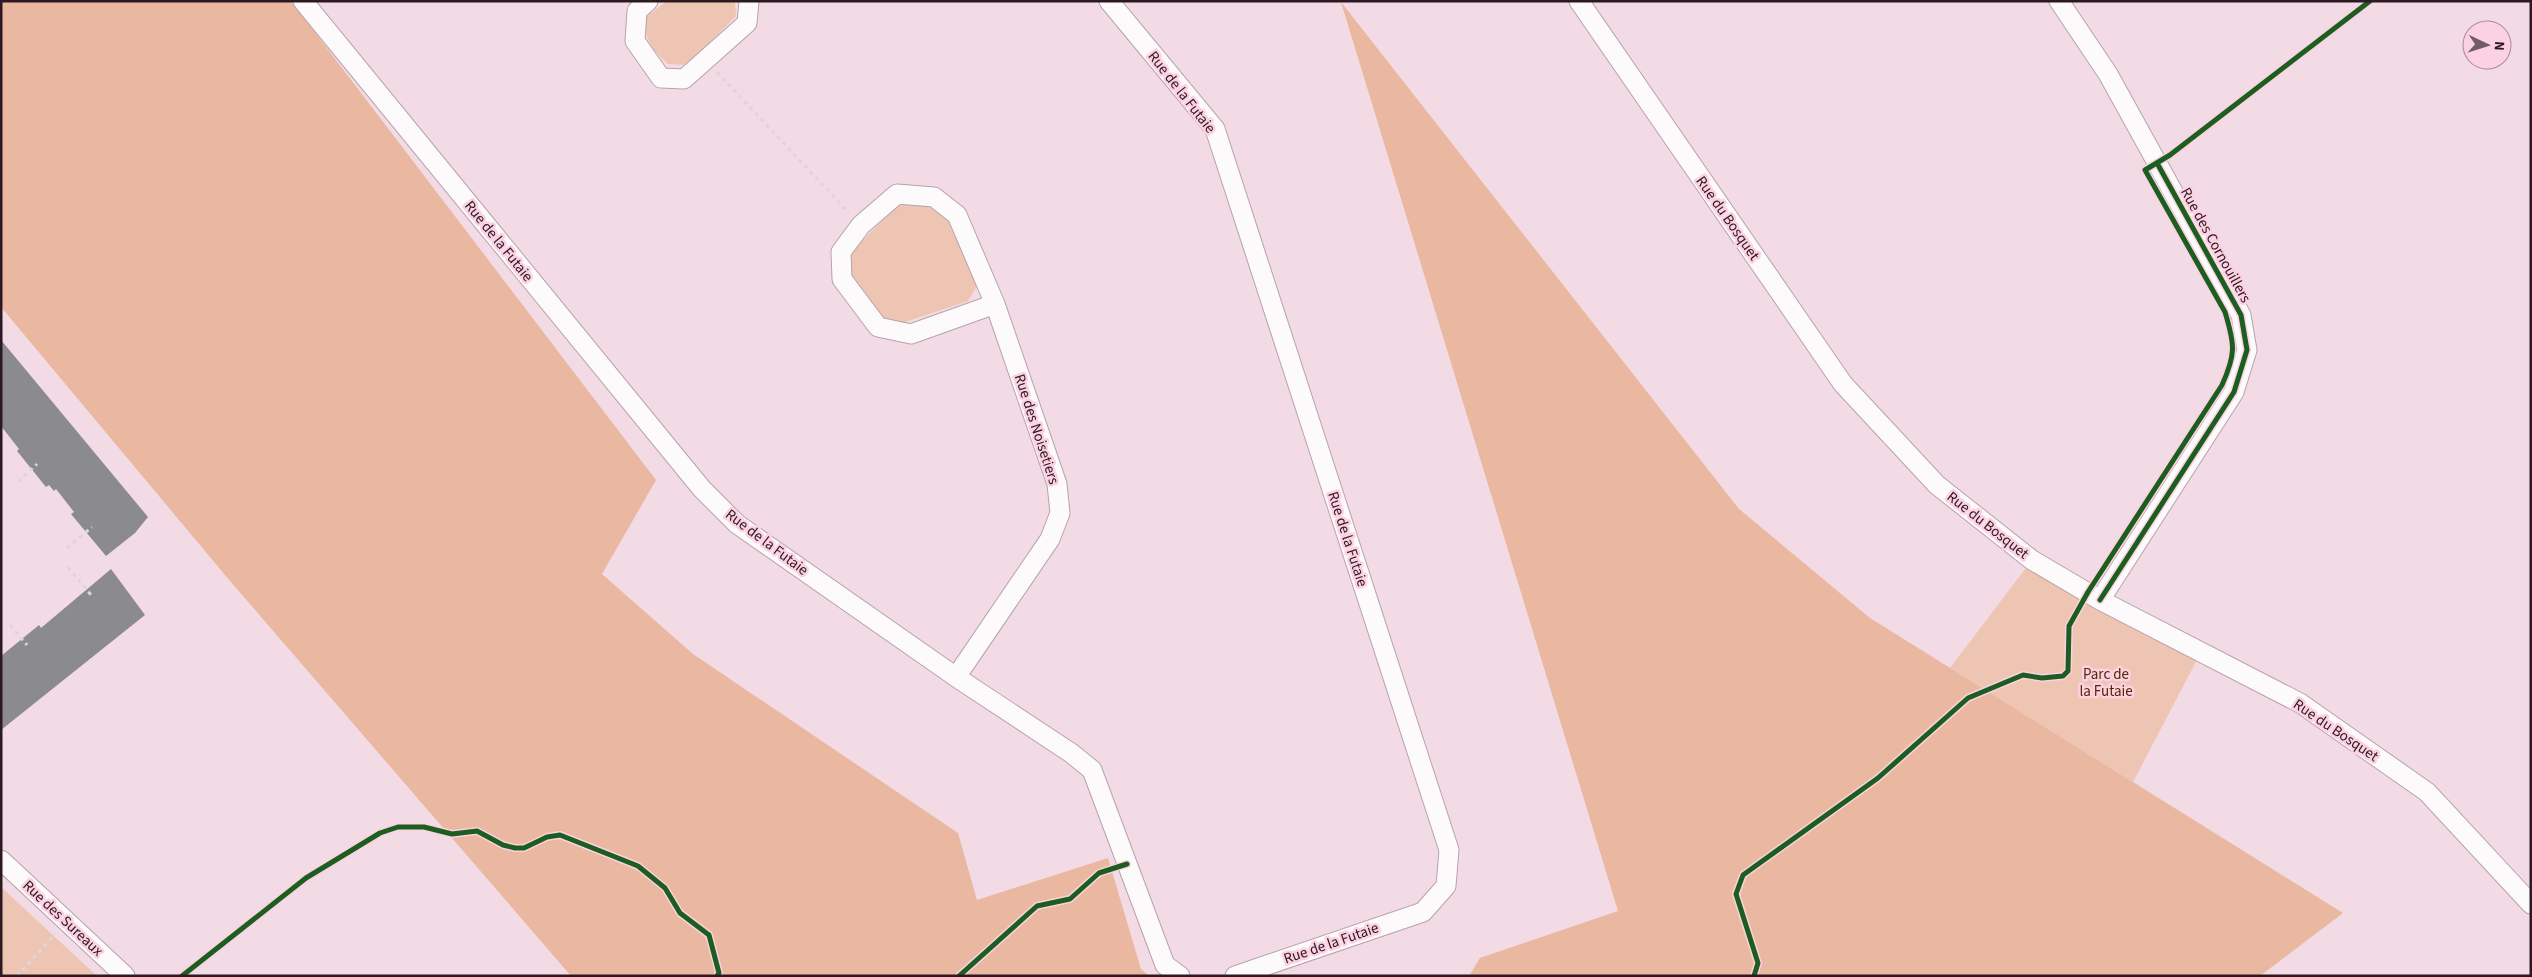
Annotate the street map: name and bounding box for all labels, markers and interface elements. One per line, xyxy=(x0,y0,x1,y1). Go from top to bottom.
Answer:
north arrow xyxy=(2462,20,2512,70)
text: N xyxy=(2489,40,2509,51)
street label: Rue de la Futaie xyxy=(1143,47,1220,138)
street label: Rue du Bosquet xyxy=(1691,172,1764,265)
street label: Rue des Cornouillers xyxy=(2175,184,2256,307)
street label: Rue de la Futaie xyxy=(459,196,538,286)
street label: Rue des Noisetiers xyxy=(1009,371,1064,487)
street label: Rue du Bosquet xyxy=(1942,487,2033,564)
street label: Rue de la Futaie xyxy=(1322,489,1373,590)
street label: Rue de la Futaie xyxy=(721,504,813,581)
park label: Parc de la Futaie xyxy=(2079,664,2133,702)
street label: Rue du Bosquet xyxy=(2289,694,2382,767)
street label: Rue des Sureaux xyxy=(18,876,108,961)
street label: Rue de la Futaie xyxy=(1281,917,1381,970)

